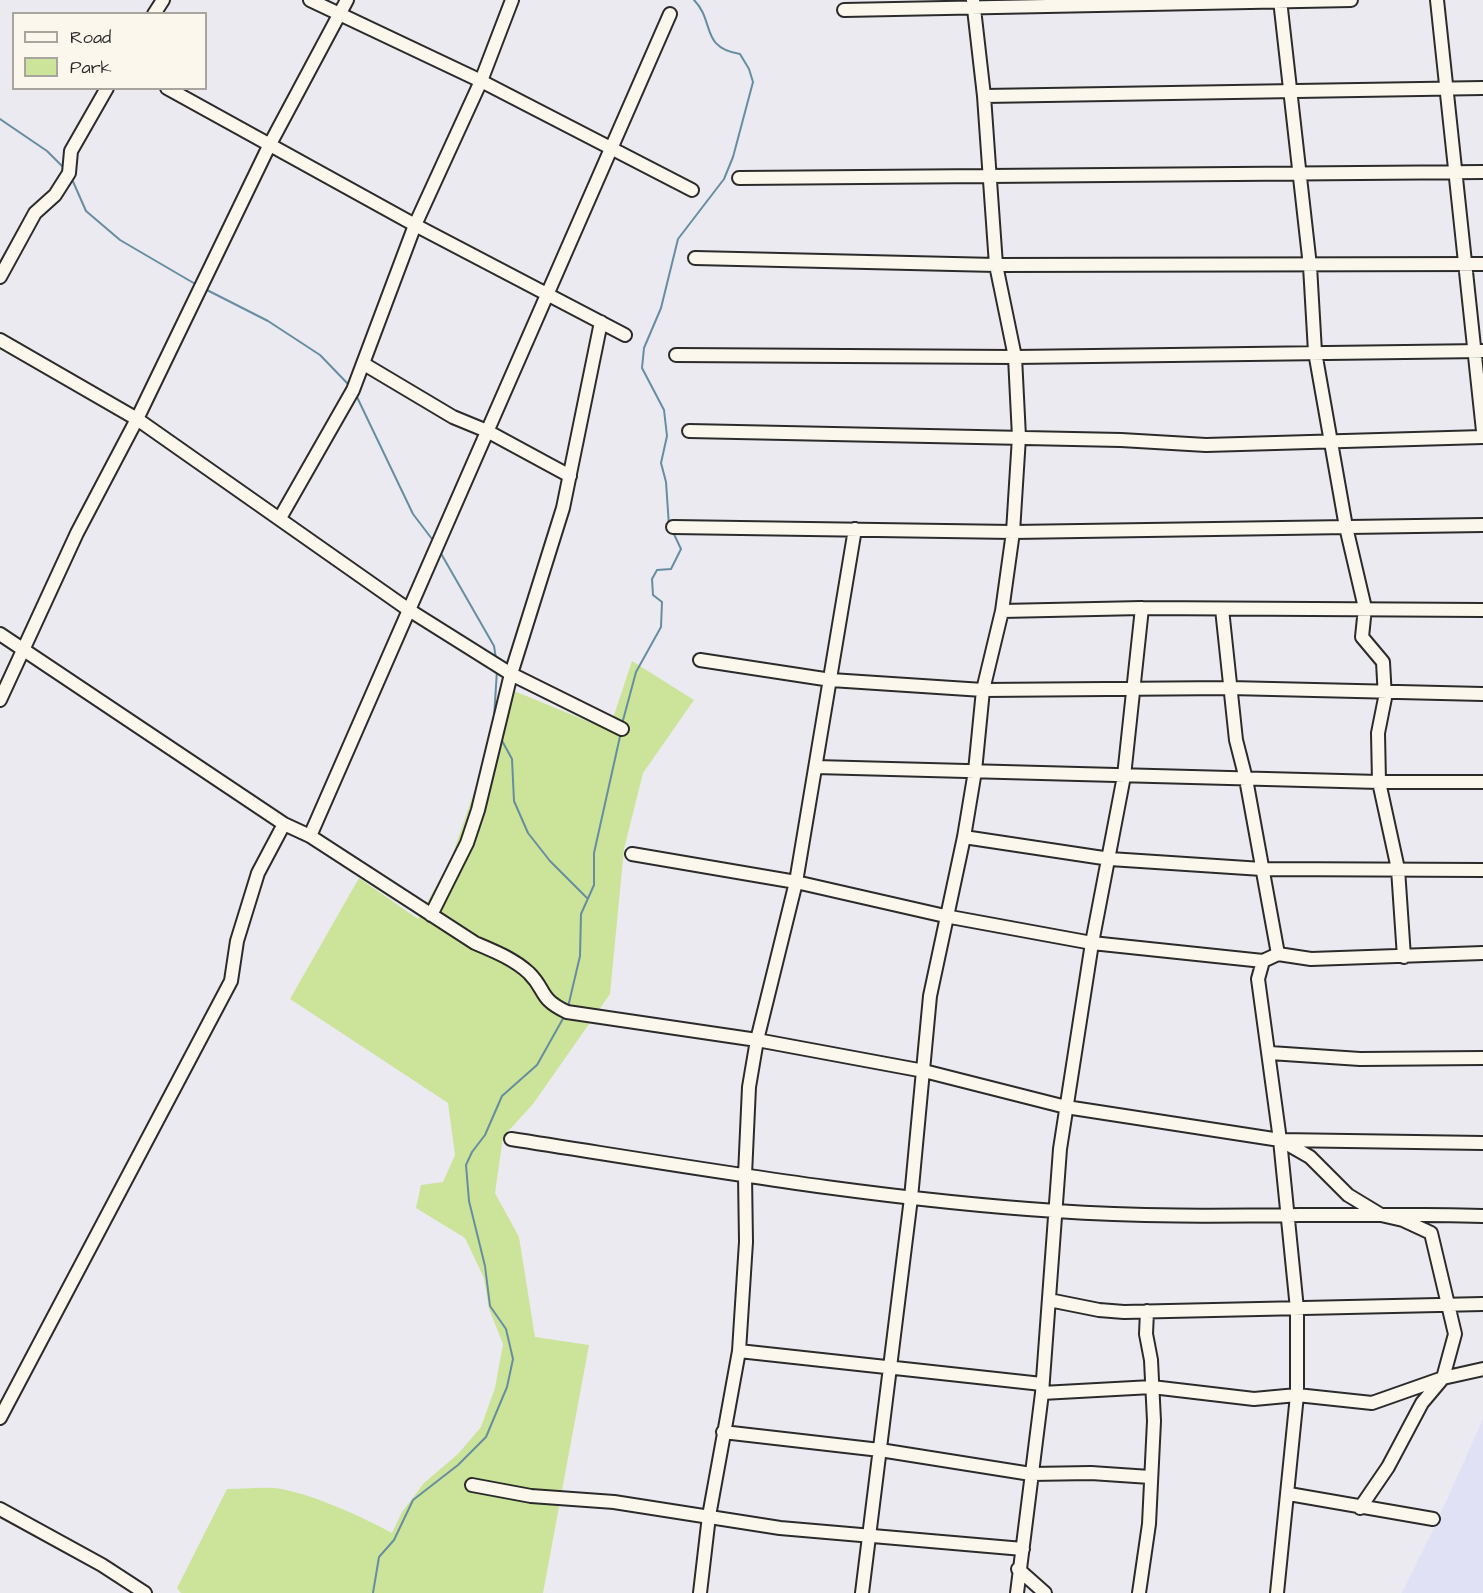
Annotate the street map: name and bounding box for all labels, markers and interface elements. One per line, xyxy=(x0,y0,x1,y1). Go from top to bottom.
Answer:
legend xyxy=(12,12,207,90)
text: Road xyxy=(70,25,111,50)
text: Park xyxy=(70,55,112,80)

